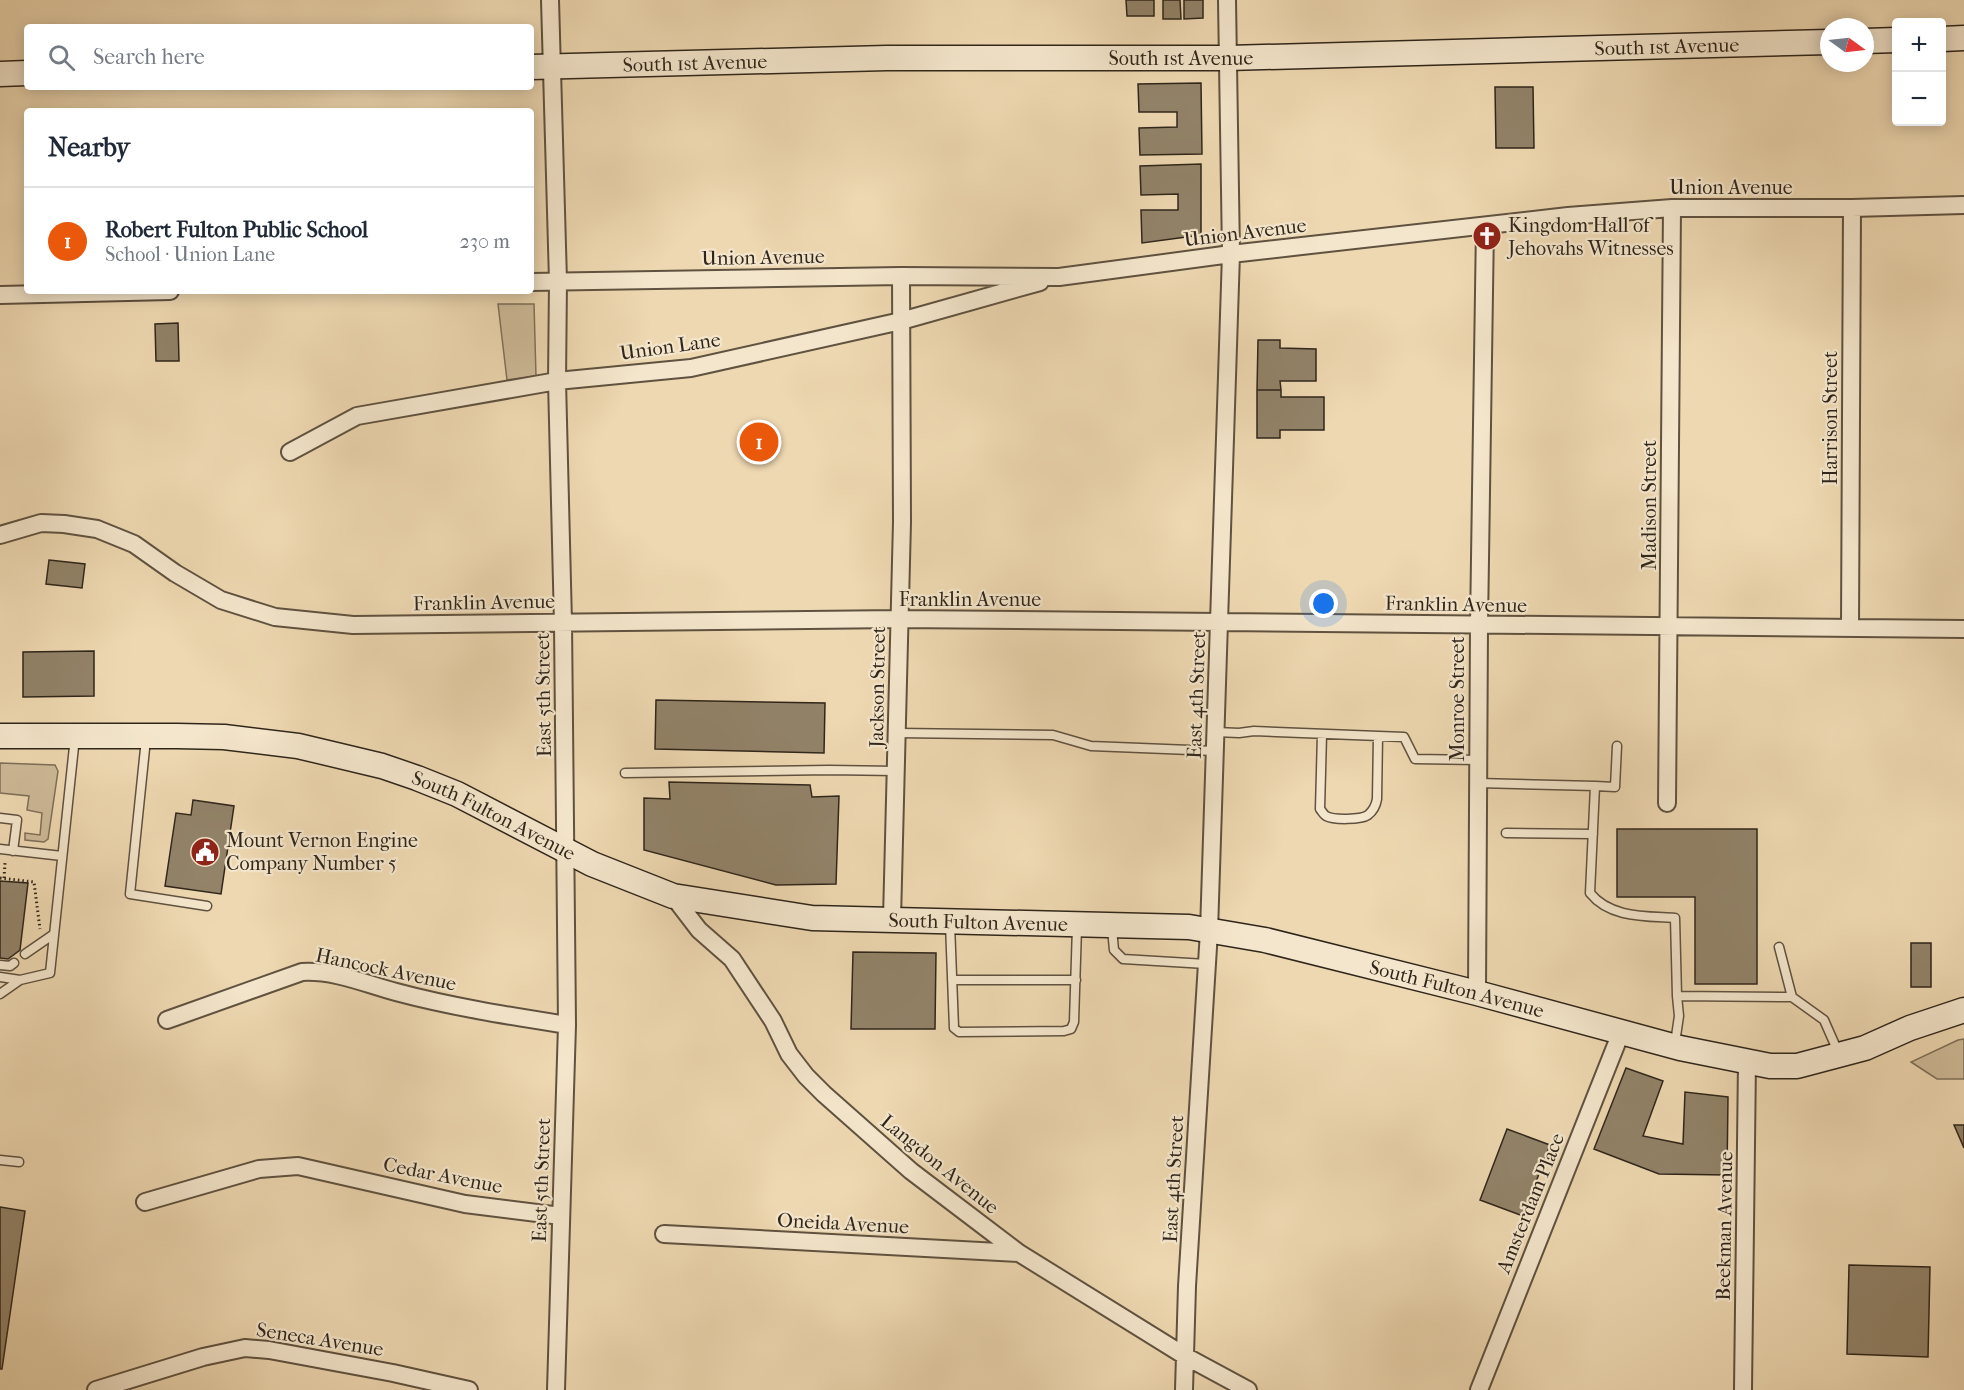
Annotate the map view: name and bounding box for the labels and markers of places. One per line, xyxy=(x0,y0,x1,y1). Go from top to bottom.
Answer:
place label: Kingdom Hall of Jehovahs Witnesses xyxy=(1506,214,1674,260)
church icon: Kingdom Hall of Jehovahs Witnesses xyxy=(1471,220,1503,252)
pin: 1 xyxy=(740,420,778,464)
place label: Mount Vernon Engine Company Number 5 xyxy=(226,829,418,875)
public building icon: Mount Vernon Engine Company Number 5 xyxy=(189,836,221,868)

